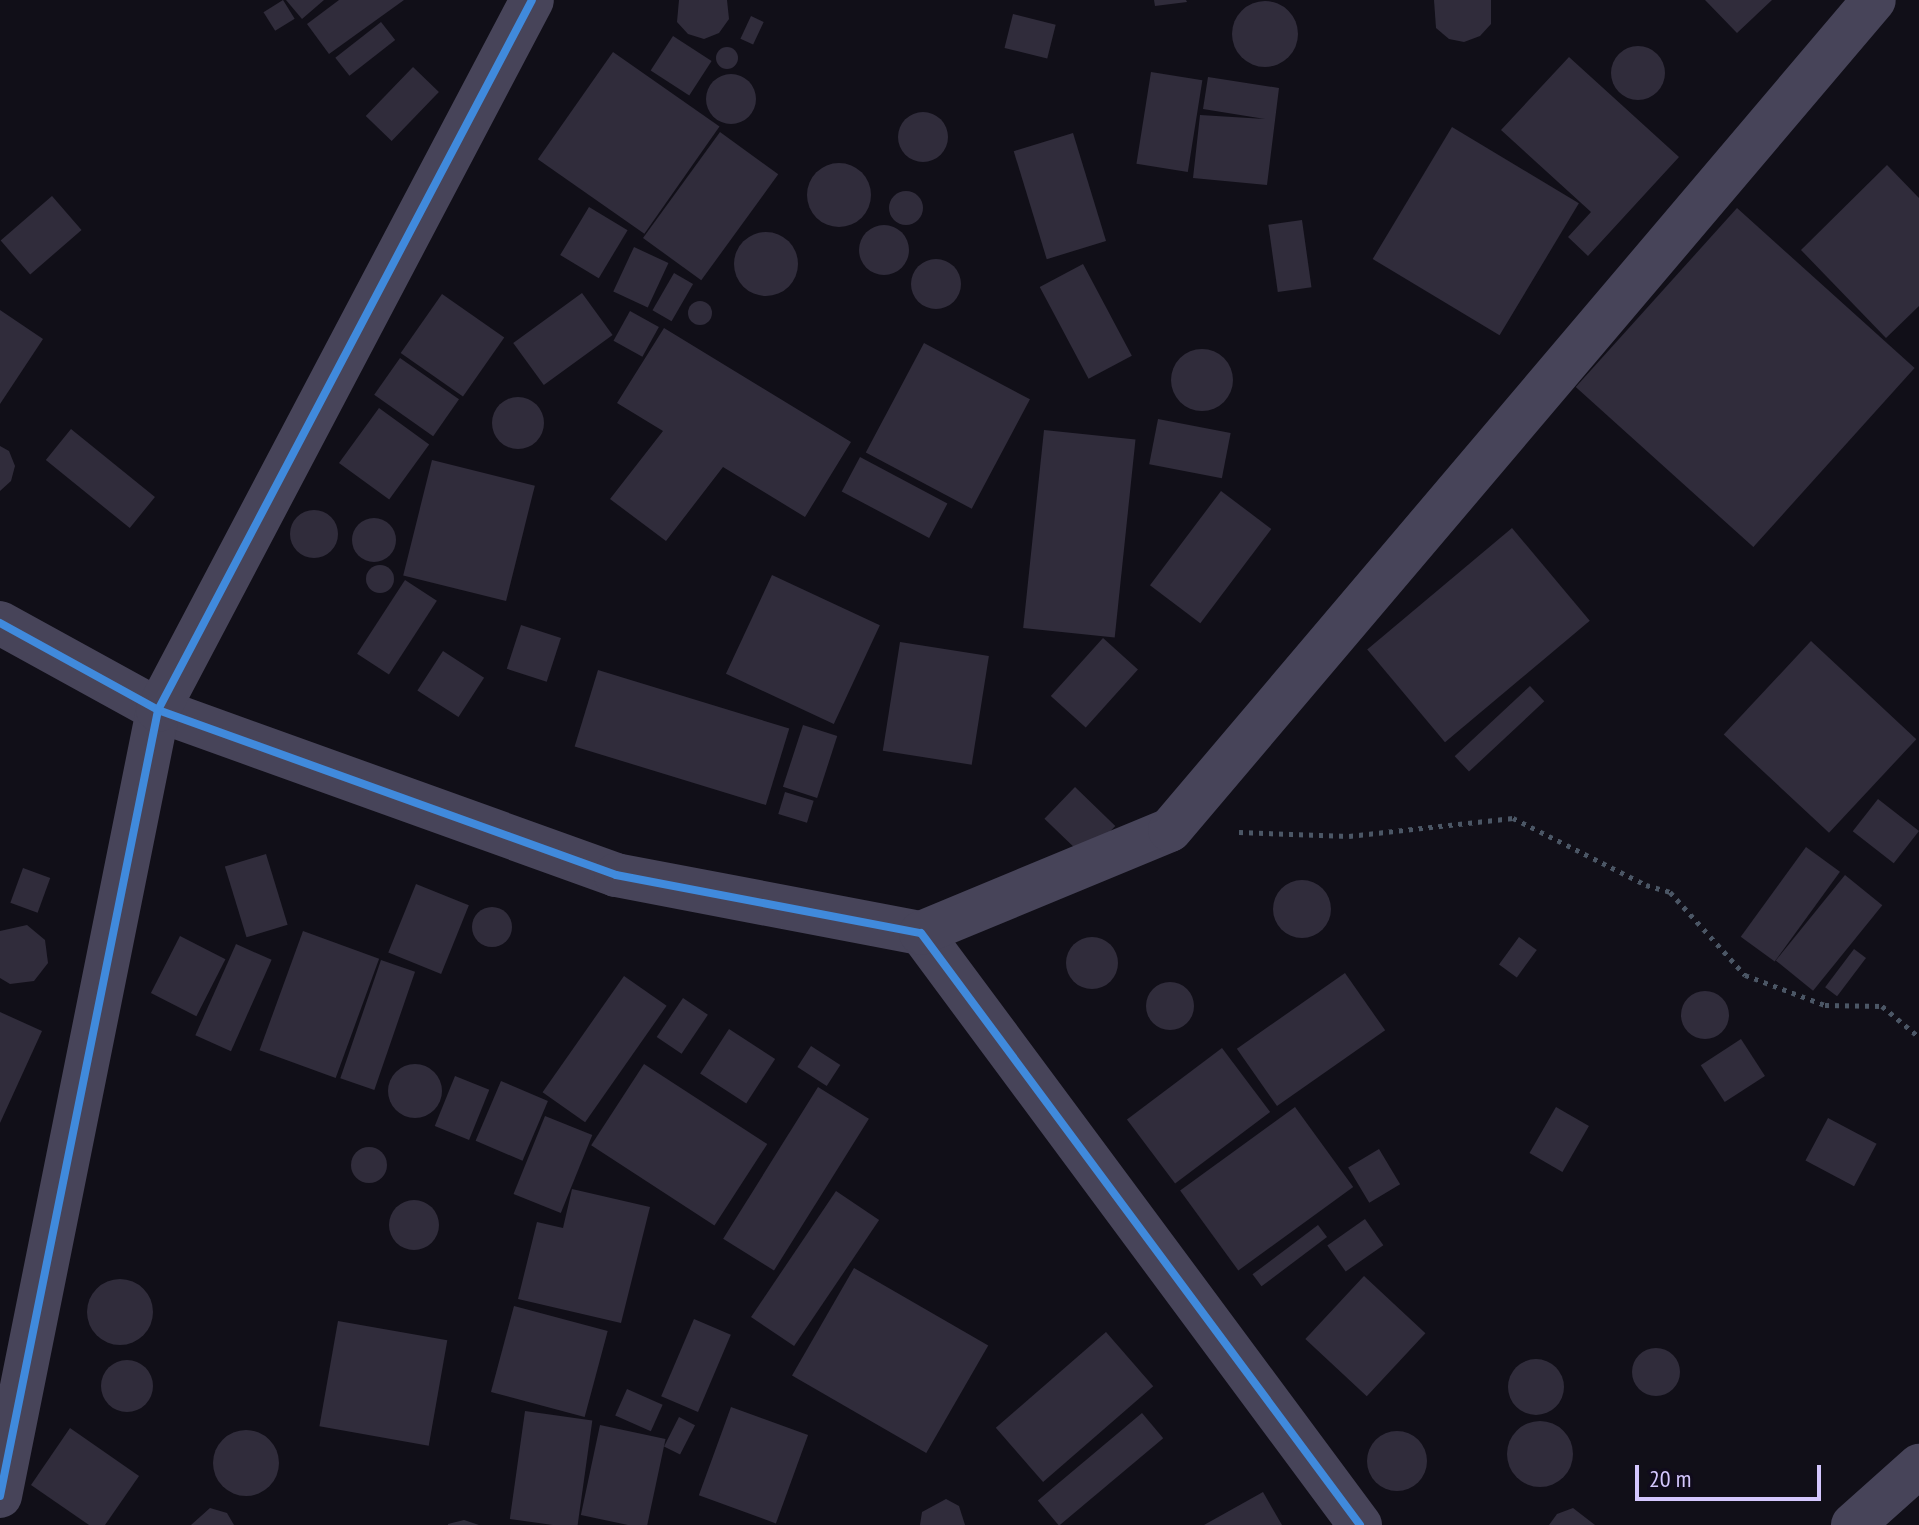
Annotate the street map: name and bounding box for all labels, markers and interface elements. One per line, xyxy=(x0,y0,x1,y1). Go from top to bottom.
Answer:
scale bar xyxy=(1639,1449,1825,1499)
text: 20 m xyxy=(1649,1463,1691,1494)

